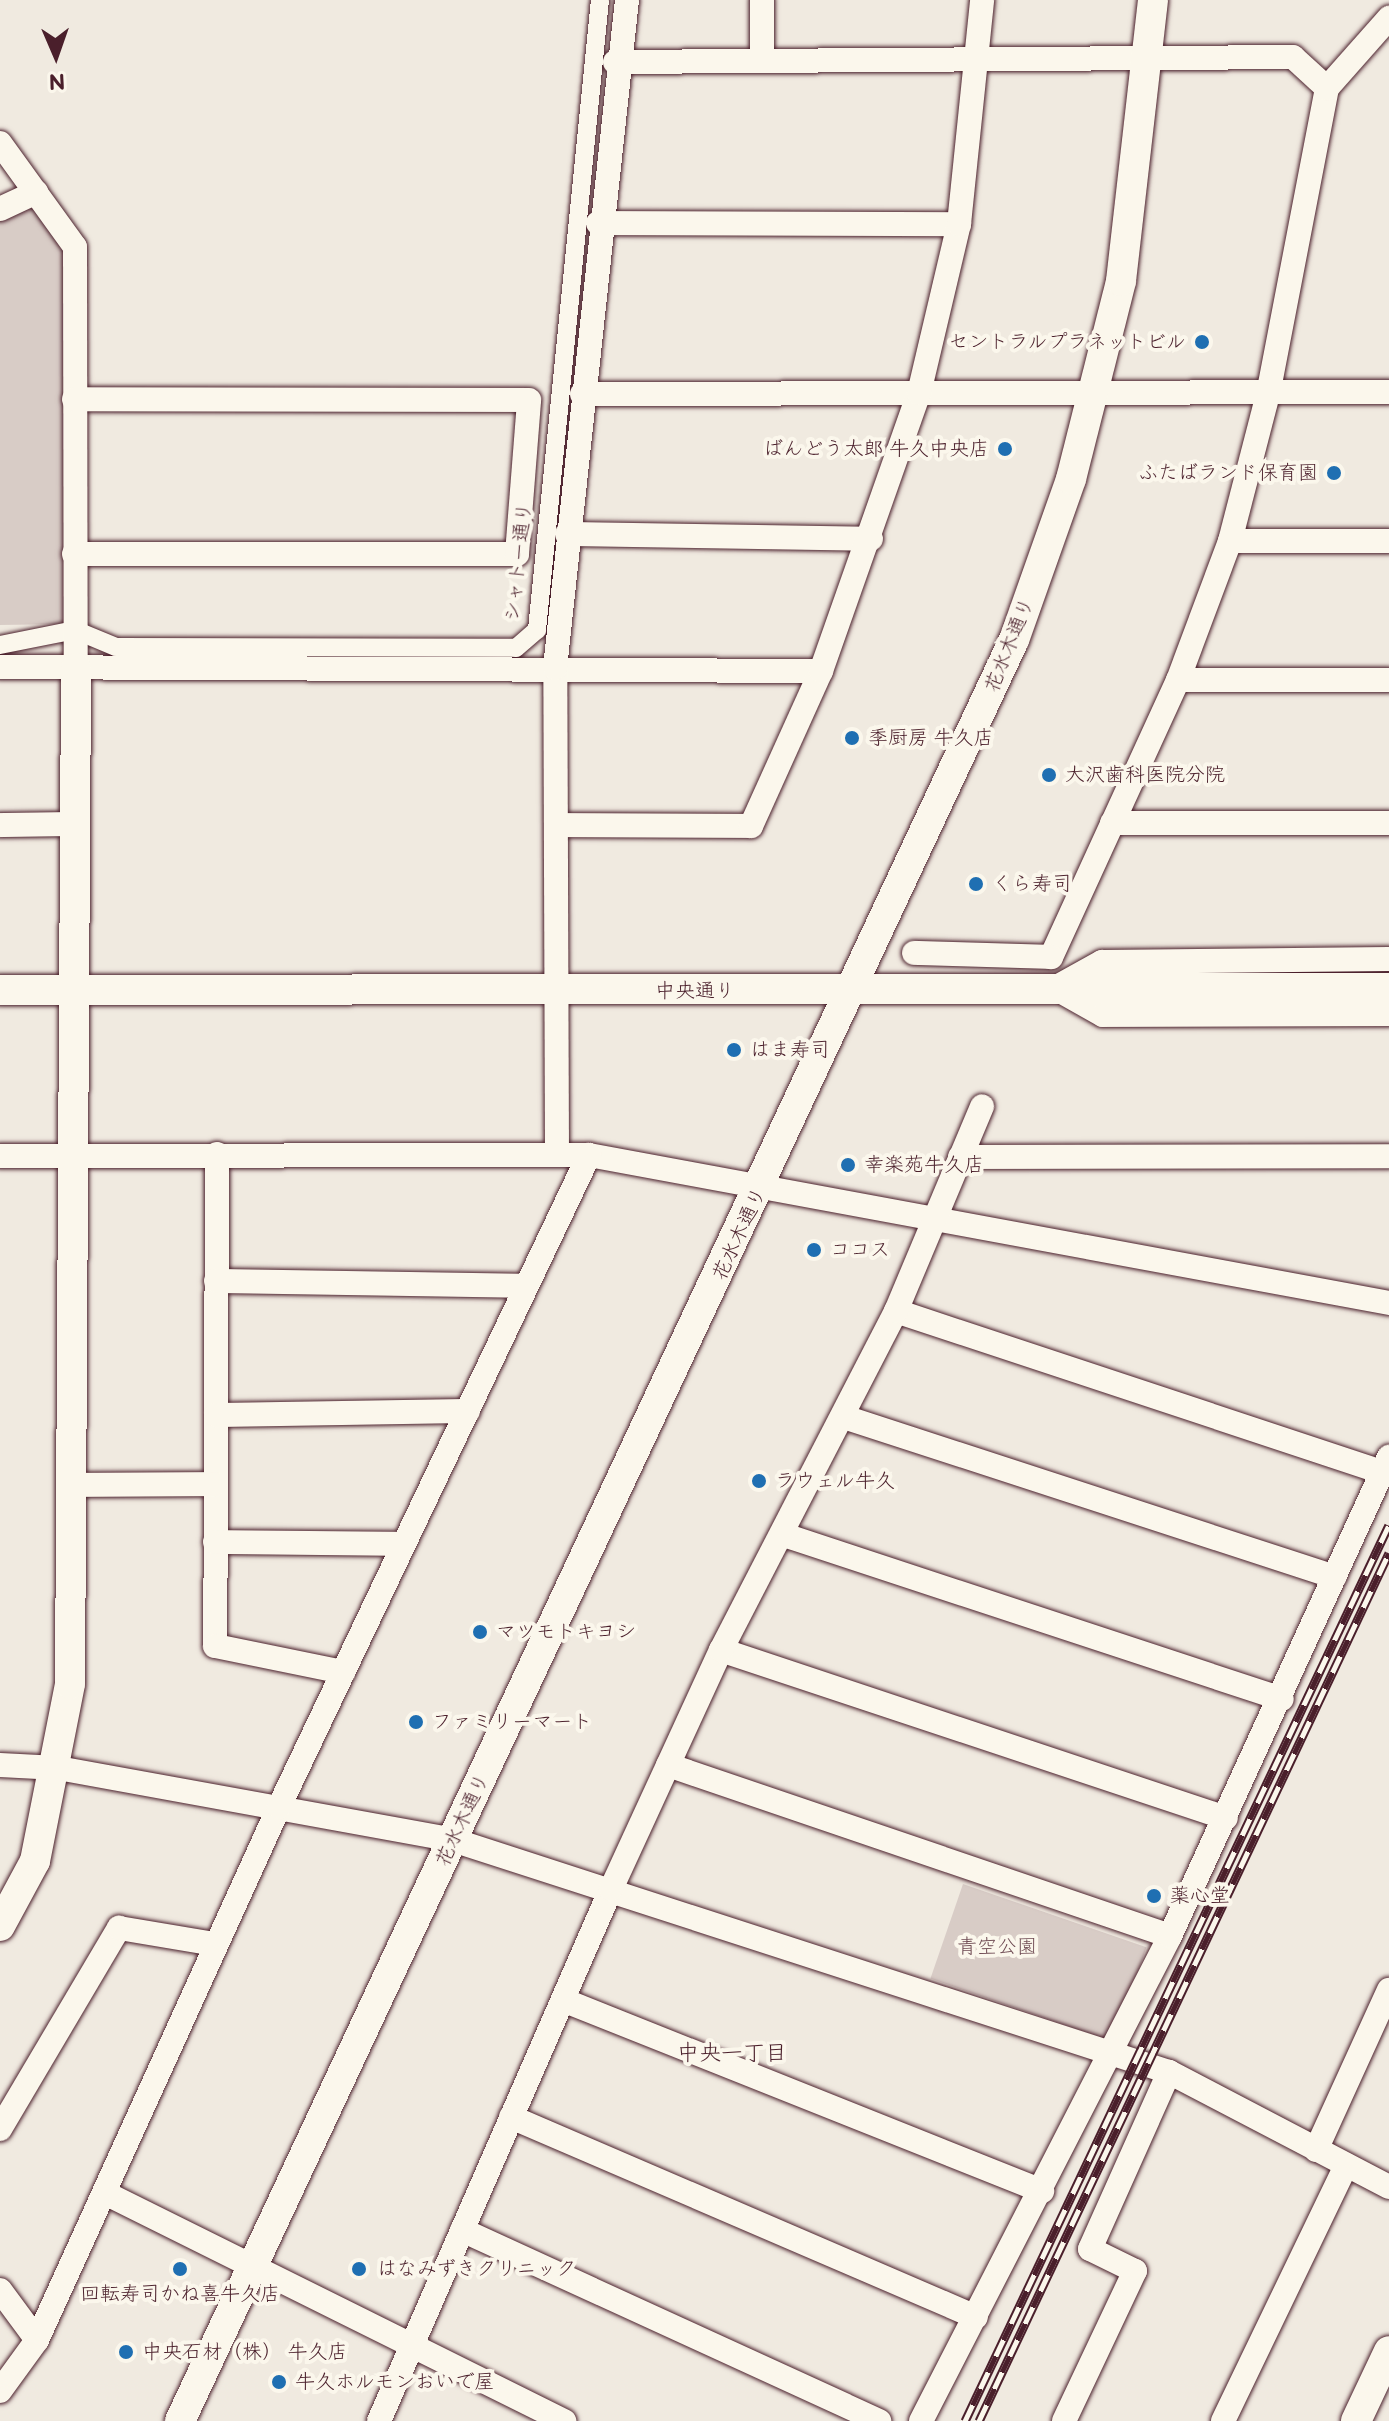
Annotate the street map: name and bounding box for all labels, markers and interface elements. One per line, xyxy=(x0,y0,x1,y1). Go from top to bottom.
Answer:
north arrow xyxy=(16,16,96,96)
text: N xyxy=(48,67,66,94)
place label: セントラルプラネットビル xyxy=(946,330,1186,354)
marker: セントラルプラネットビル xyxy=(1193,333,1211,351)
place label: ばんどう太郎 牛久中央店 xyxy=(764,437,989,461)
marker: ばんどう太郎 牛久中央店 xyxy=(996,440,1014,458)
place label: ふたばランド保育園 xyxy=(1138,461,1318,485)
marker: ふたばランド保育園 xyxy=(1325,464,1343,482)
street label: シャトー通り xyxy=(501,501,537,623)
street label: 花水木通り xyxy=(980,594,1040,696)
place label: 季厨房 牛久店 xyxy=(868,726,993,750)
marker: 季厨房 牛久店 xyxy=(843,729,861,747)
place label: 大沢歯科医院分院 xyxy=(1065,763,1225,787)
marker: 大沢歯科医院分院 xyxy=(1040,766,1058,784)
place label: くら寿司 xyxy=(992,872,1072,896)
marker: くら寿司 xyxy=(967,875,985,893)
street label: 中央通り xyxy=(655,979,735,1003)
place label: はま寿司 xyxy=(750,1038,830,1062)
marker: はま寿司 xyxy=(725,1041,743,1059)
place label: 幸楽苑牛久店 xyxy=(864,1153,984,1177)
marker: 幸楽苑牛久店 xyxy=(839,1156,857,1174)
street label: 花水木通り xyxy=(708,1184,772,1284)
place label: ココス xyxy=(830,1238,890,1262)
marker: ココス xyxy=(805,1241,823,1259)
place label: ラウェル牛久 xyxy=(775,1469,895,1493)
marker: ラウェル牛久 xyxy=(750,1472,768,1490)
place label: マツモトキヨシ xyxy=(496,1620,636,1644)
marker: マツモトキヨシ xyxy=(471,1623,489,1641)
place label: ファミリーマート xyxy=(432,1710,592,1734)
marker: ファミリーマート xyxy=(407,1713,425,1731)
street label: 花水木通り xyxy=(431,1770,495,1870)
place label: 薬心堂 xyxy=(1170,1884,1230,1908)
marker: 薬心堂 xyxy=(1145,1887,1163,1905)
park label: 青空公園 xyxy=(957,1935,1037,1959)
district label: 中央一丁目 xyxy=(677,2041,787,2067)
place label: はなみずきクリニック xyxy=(377,2257,577,2281)
marker: はなみずきクリニック xyxy=(348,2258,370,2280)
marker: 回転寿司かね喜牛久店 xyxy=(171,2260,189,2278)
place label: 回転寿司かね喜牛久店 xyxy=(80,2282,280,2306)
place label: 中央石材（株） 牛久店 xyxy=(142,2340,347,2364)
marker: 中央石材（株） 牛久店 xyxy=(117,2343,135,2361)
place label: 牛久ホルモンおいで屋 xyxy=(295,2370,495,2394)
marker: 牛久ホルモンおいで屋 xyxy=(270,2373,288,2391)

